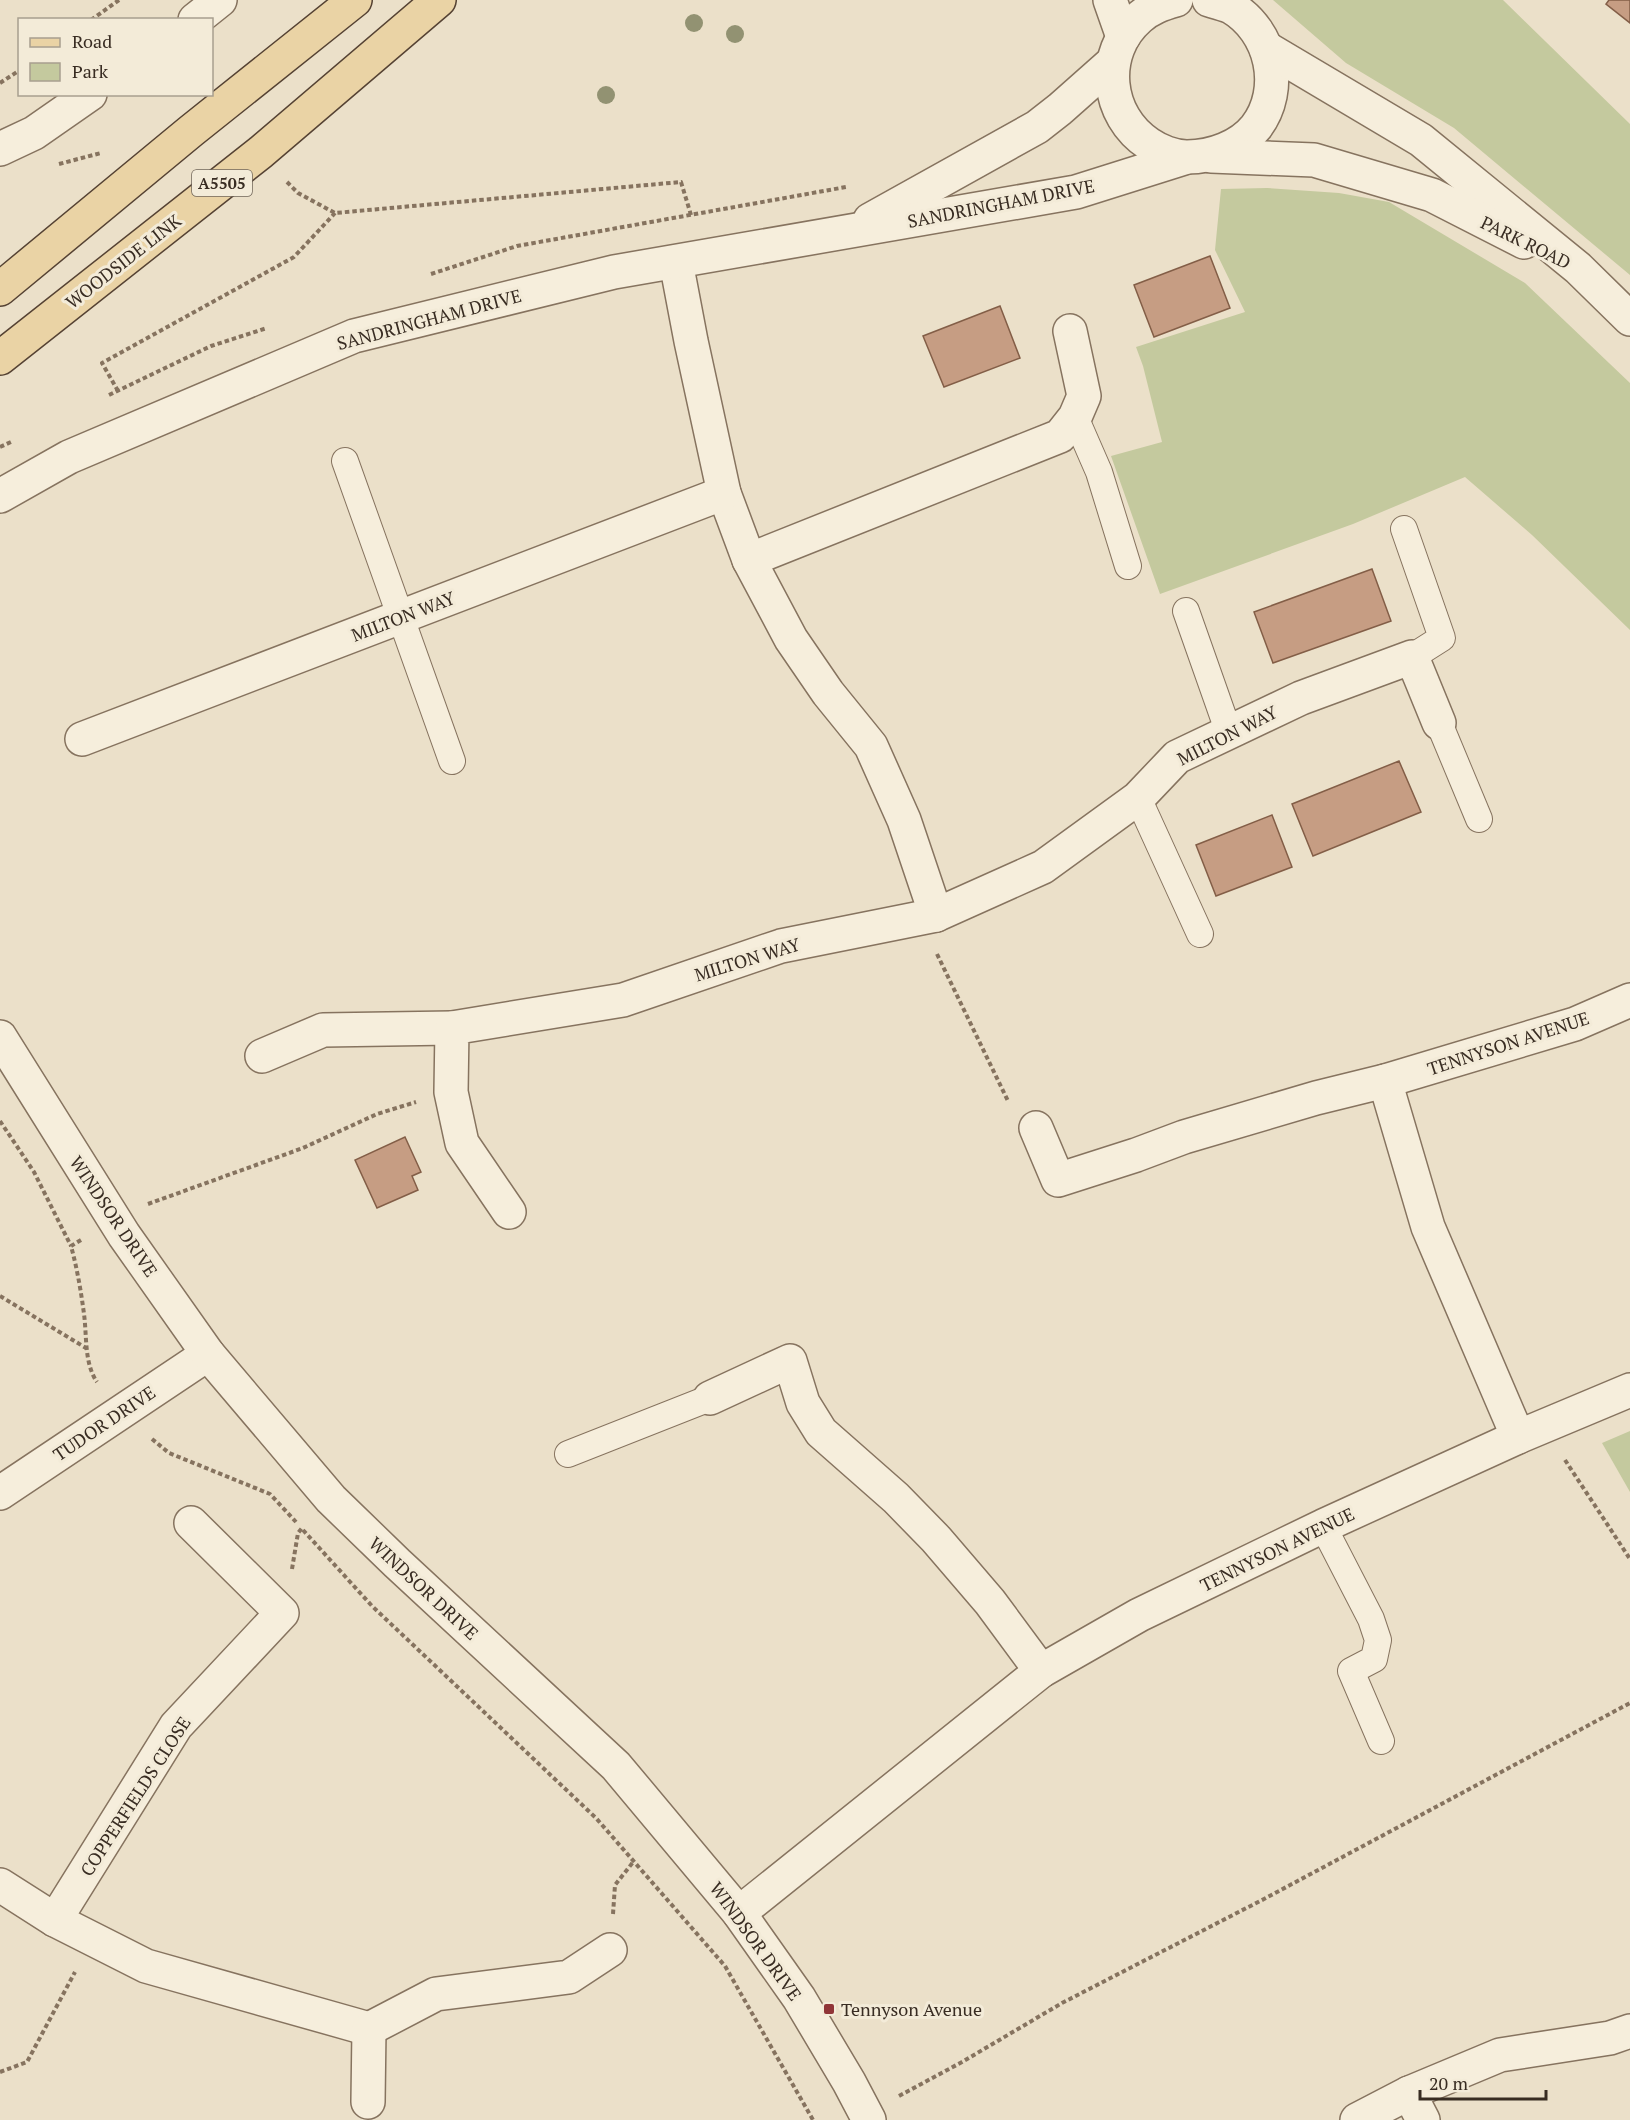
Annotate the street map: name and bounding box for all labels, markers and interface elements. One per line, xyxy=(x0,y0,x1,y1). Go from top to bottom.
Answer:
legend xyxy=(18,18,213,96)
text: Road xyxy=(72,29,112,53)
text: Park xyxy=(72,59,109,83)
road number: A5505 xyxy=(192,170,252,196)
street label: SANDRINGHAM DRIVE xyxy=(905,173,1097,233)
street label: WOODSIDE LINK xyxy=(60,208,186,314)
street label: PARK ROAD xyxy=(1477,210,1575,274)
street label: SANDRINGHAM DRIVE xyxy=(334,283,524,355)
street label: MILTON WAY xyxy=(348,585,459,647)
street label: MILTON WAY xyxy=(1173,699,1281,770)
street label: MILTON WAY xyxy=(691,931,803,986)
street label: TENNYSON AVENUE xyxy=(1424,1006,1592,1080)
street label: WINDSOR DRIVE xyxy=(65,1151,163,1281)
street label: TUDOR DRIVE xyxy=(48,1380,160,1466)
street label: TENNYSON AVENUE xyxy=(1196,1501,1358,1597)
street label: WINDSOR DRIVE xyxy=(364,1531,484,1645)
street label: COPPERFIELDS CLOSE xyxy=(74,1712,196,1880)
street label: WINDSOR DRIVE xyxy=(705,1877,807,2005)
place label: Tennyson Avenue xyxy=(841,1997,982,2021)
marker: Tennyson Avenue xyxy=(822,2002,836,2016)
scale bar xyxy=(1420,2063,1546,2101)
text: 20 m xyxy=(1429,2071,1469,2095)

